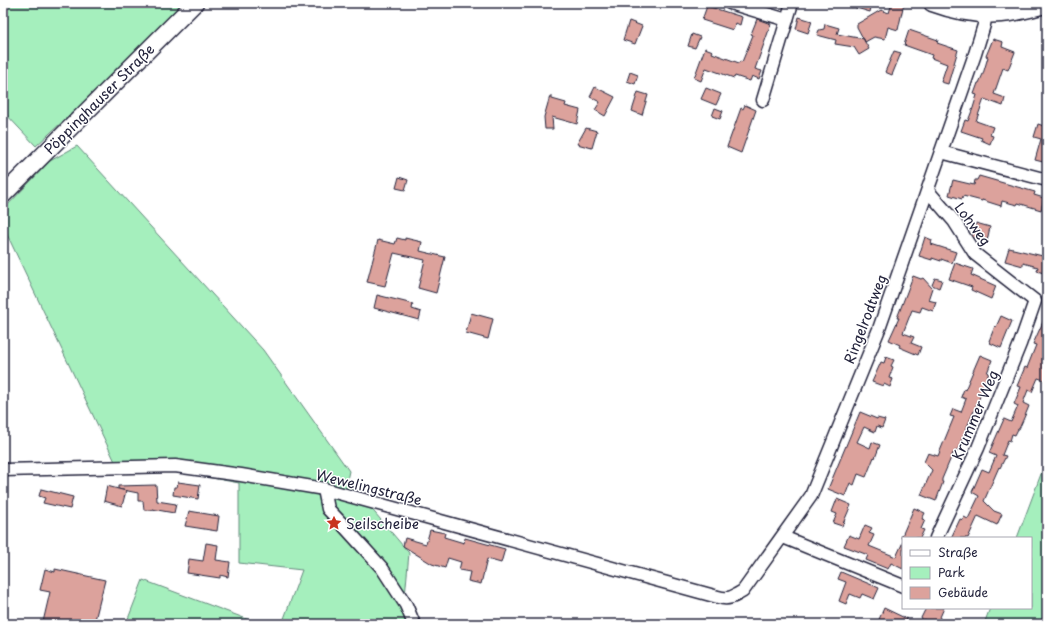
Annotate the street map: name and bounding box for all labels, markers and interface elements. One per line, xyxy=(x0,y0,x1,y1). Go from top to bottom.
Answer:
street label: Pöppinghauser Straße xyxy=(39,39,159,159)
street label: Lohweg xyxy=(950,198,996,250)
street label: Ringelrodtweg xyxy=(838,271,892,367)
street label: Krummer Weg xyxy=(947,367,1003,463)
street label: Wewelingstraße xyxy=(314,464,424,510)
place label: Seilscheibe xyxy=(346,513,419,534)
place icon: Seilscheibe xyxy=(325,514,343,532)
legend xyxy=(902,537,1032,609)
text: Straße xyxy=(938,543,978,561)
text: Park xyxy=(938,563,965,581)
text: Gebäude xyxy=(938,583,988,601)

